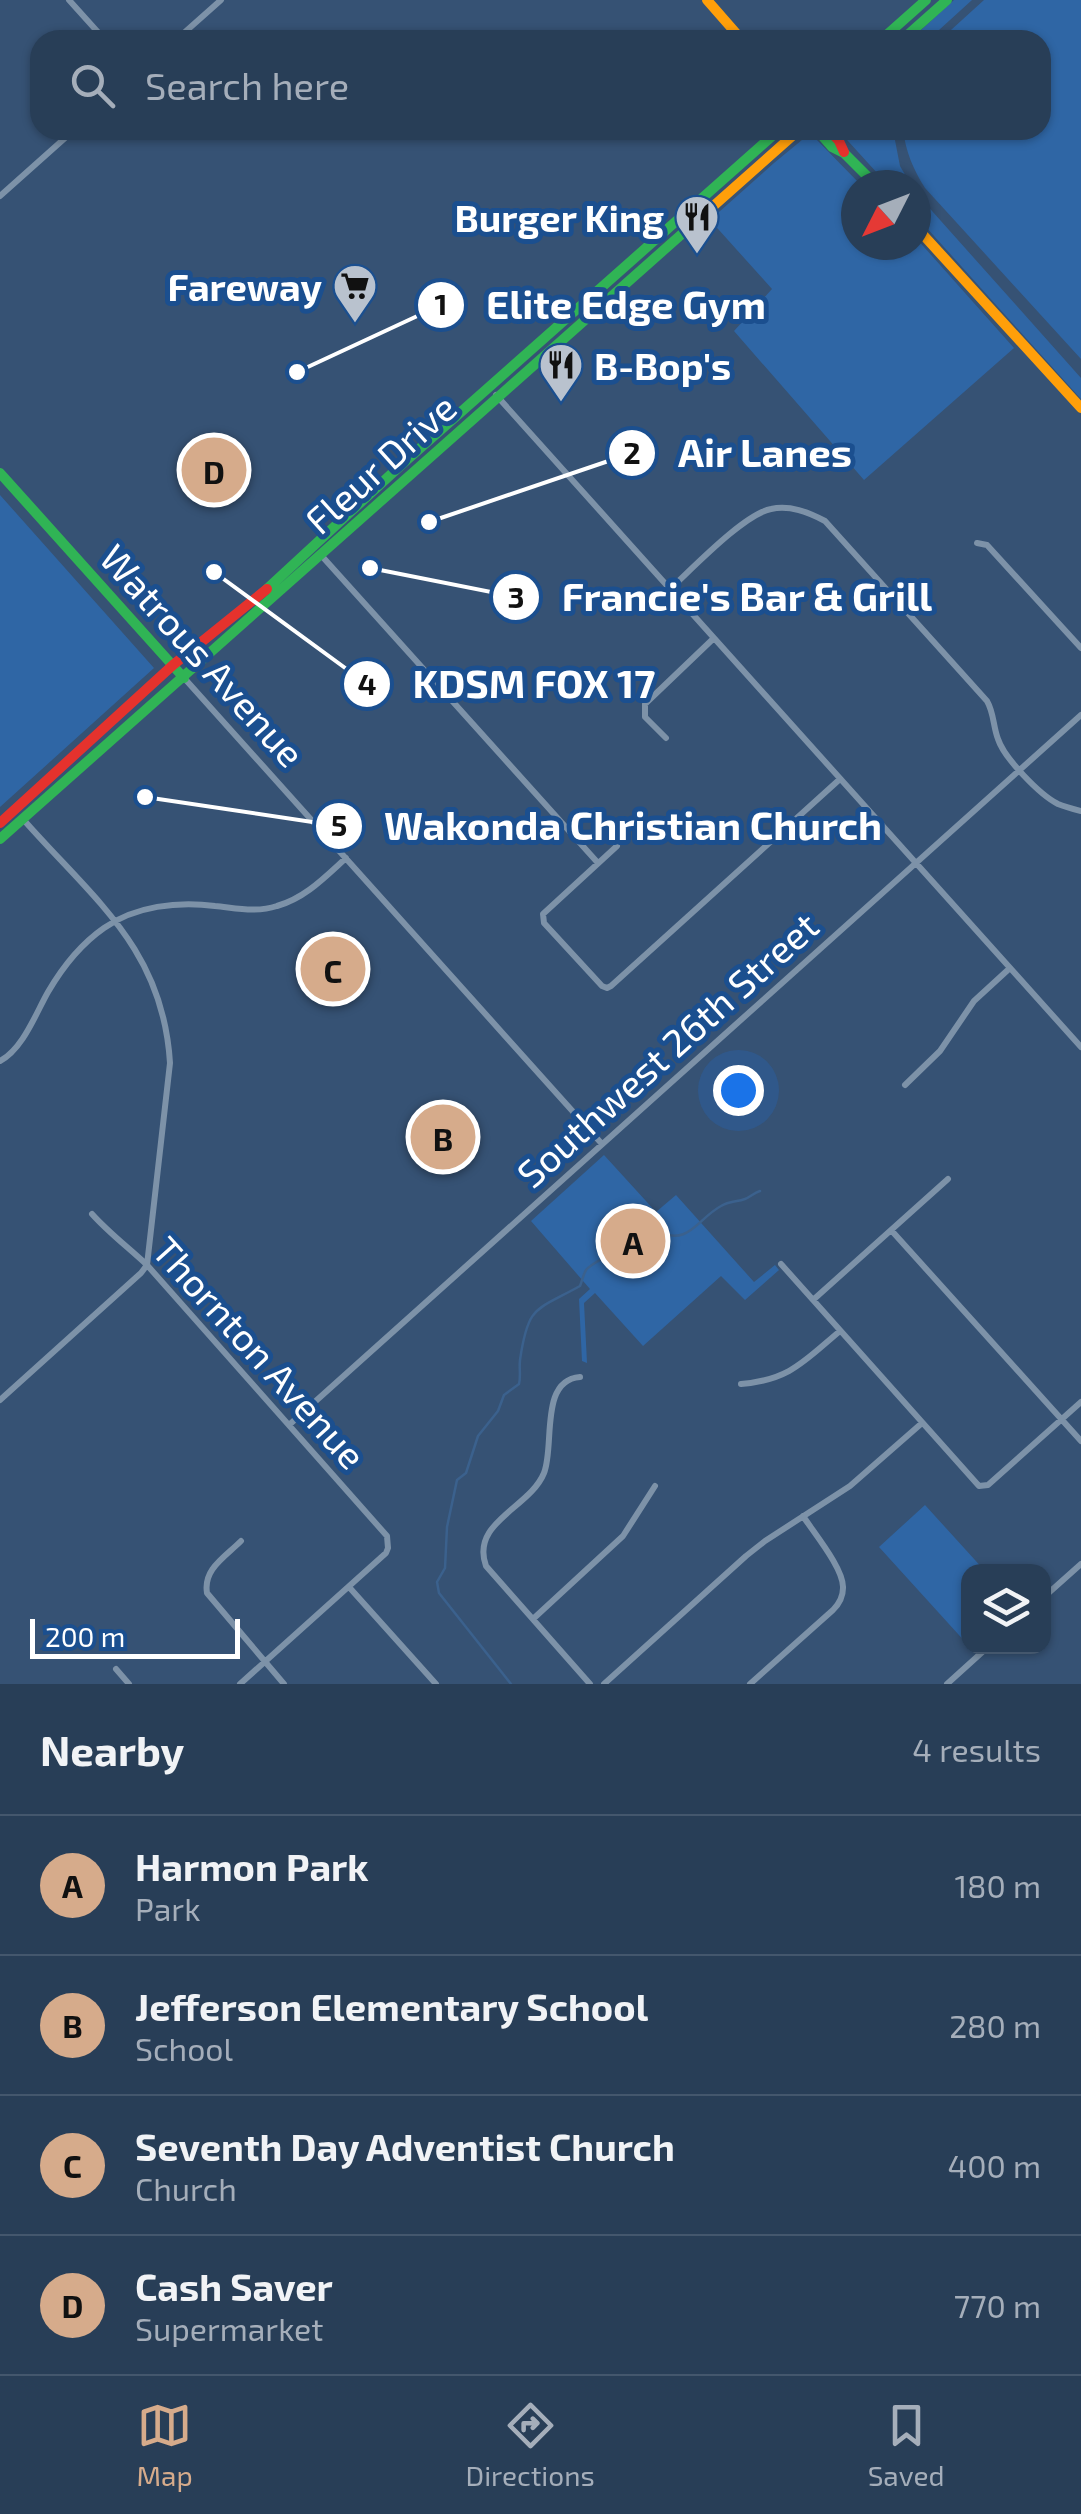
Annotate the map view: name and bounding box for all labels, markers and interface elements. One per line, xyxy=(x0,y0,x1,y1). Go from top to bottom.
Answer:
search box xyxy=(30,30,1051,140)
icon: search xyxy=(65,58,120,113)
text: Search here xyxy=(145,62,349,108)
north arrow xyxy=(841,170,931,260)
place label: Burger King xyxy=(455,194,664,240)
restaurant icon: Burger King xyxy=(674,194,720,255)
place label: Fareway xyxy=(168,263,322,309)
supermarket icon: Fareway xyxy=(332,263,378,324)
callout: Elite Edge Gym xyxy=(416,270,786,340)
text: Elite Edge Gym xyxy=(486,279,766,328)
text: 1 xyxy=(435,285,447,321)
restaurant icon: B-Bop's xyxy=(538,342,584,403)
place label: B-Bop's xyxy=(594,342,731,388)
street label: Fleur Drive xyxy=(295,383,465,543)
callout: Air Lanes xyxy=(607,418,872,488)
text: Air Lanes xyxy=(678,427,852,475)
pin: D xyxy=(182,432,246,508)
text: 2 xyxy=(623,434,641,470)
street label: Watrous Avenue xyxy=(91,534,315,776)
callout: Francie's Bar & Grill xyxy=(491,562,953,632)
text: Francie's Bar & Grill xyxy=(562,571,932,619)
text: 3 xyxy=(507,578,525,614)
callout: KDSM FOX 17 xyxy=(342,649,675,719)
text: KDSM FOX 17 xyxy=(413,658,655,706)
text: 4 xyxy=(357,665,377,701)
callout: Wakonda Christian Church xyxy=(314,791,903,861)
text: Wakonda Christian Church xyxy=(384,800,882,848)
text: 5 xyxy=(331,806,347,842)
street label: Southwest 26th Street xyxy=(507,902,827,1196)
pin: C xyxy=(300,932,366,1006)
your location xyxy=(713,1065,764,1116)
pin: B xyxy=(410,1100,476,1174)
pin: A xyxy=(600,1204,666,1278)
street label: Thornton Avenue xyxy=(144,1227,376,1477)
map controls xyxy=(961,1564,1051,1654)
button: layers xyxy=(961,1564,1051,1654)
scale bar xyxy=(30,1614,240,1658)
text: 200 m xyxy=(45,1619,125,1653)
text: Nearby xyxy=(40,1724,184,1774)
text: 4 results xyxy=(912,1730,1041,1768)
text: Harmon Park xyxy=(135,1843,369,1889)
text: A xyxy=(62,1866,83,1904)
text: 180 m xyxy=(954,1866,1041,1904)
text: Park xyxy=(135,1889,200,1927)
text: Jefferson Elementary School xyxy=(135,1983,648,2029)
text: B xyxy=(62,2006,83,2044)
text: 280 m xyxy=(949,2006,1041,2044)
text: School xyxy=(135,2029,233,2067)
text: Seventh Day Adventist Church xyxy=(135,2123,675,2169)
text: C xyxy=(63,2146,82,2184)
text: 400 m xyxy=(948,2146,1041,2184)
text: Church xyxy=(135,2169,237,2207)
text: Cash Saver xyxy=(135,2263,333,2309)
text: D xyxy=(62,2286,83,2324)
text: 770 m xyxy=(954,2286,1041,2324)
text: Supermarket xyxy=(135,2309,323,2347)
tab: Map xyxy=(136,2398,193,2492)
tab: Directions xyxy=(466,2398,595,2492)
tab: Saved xyxy=(868,2398,945,2492)

